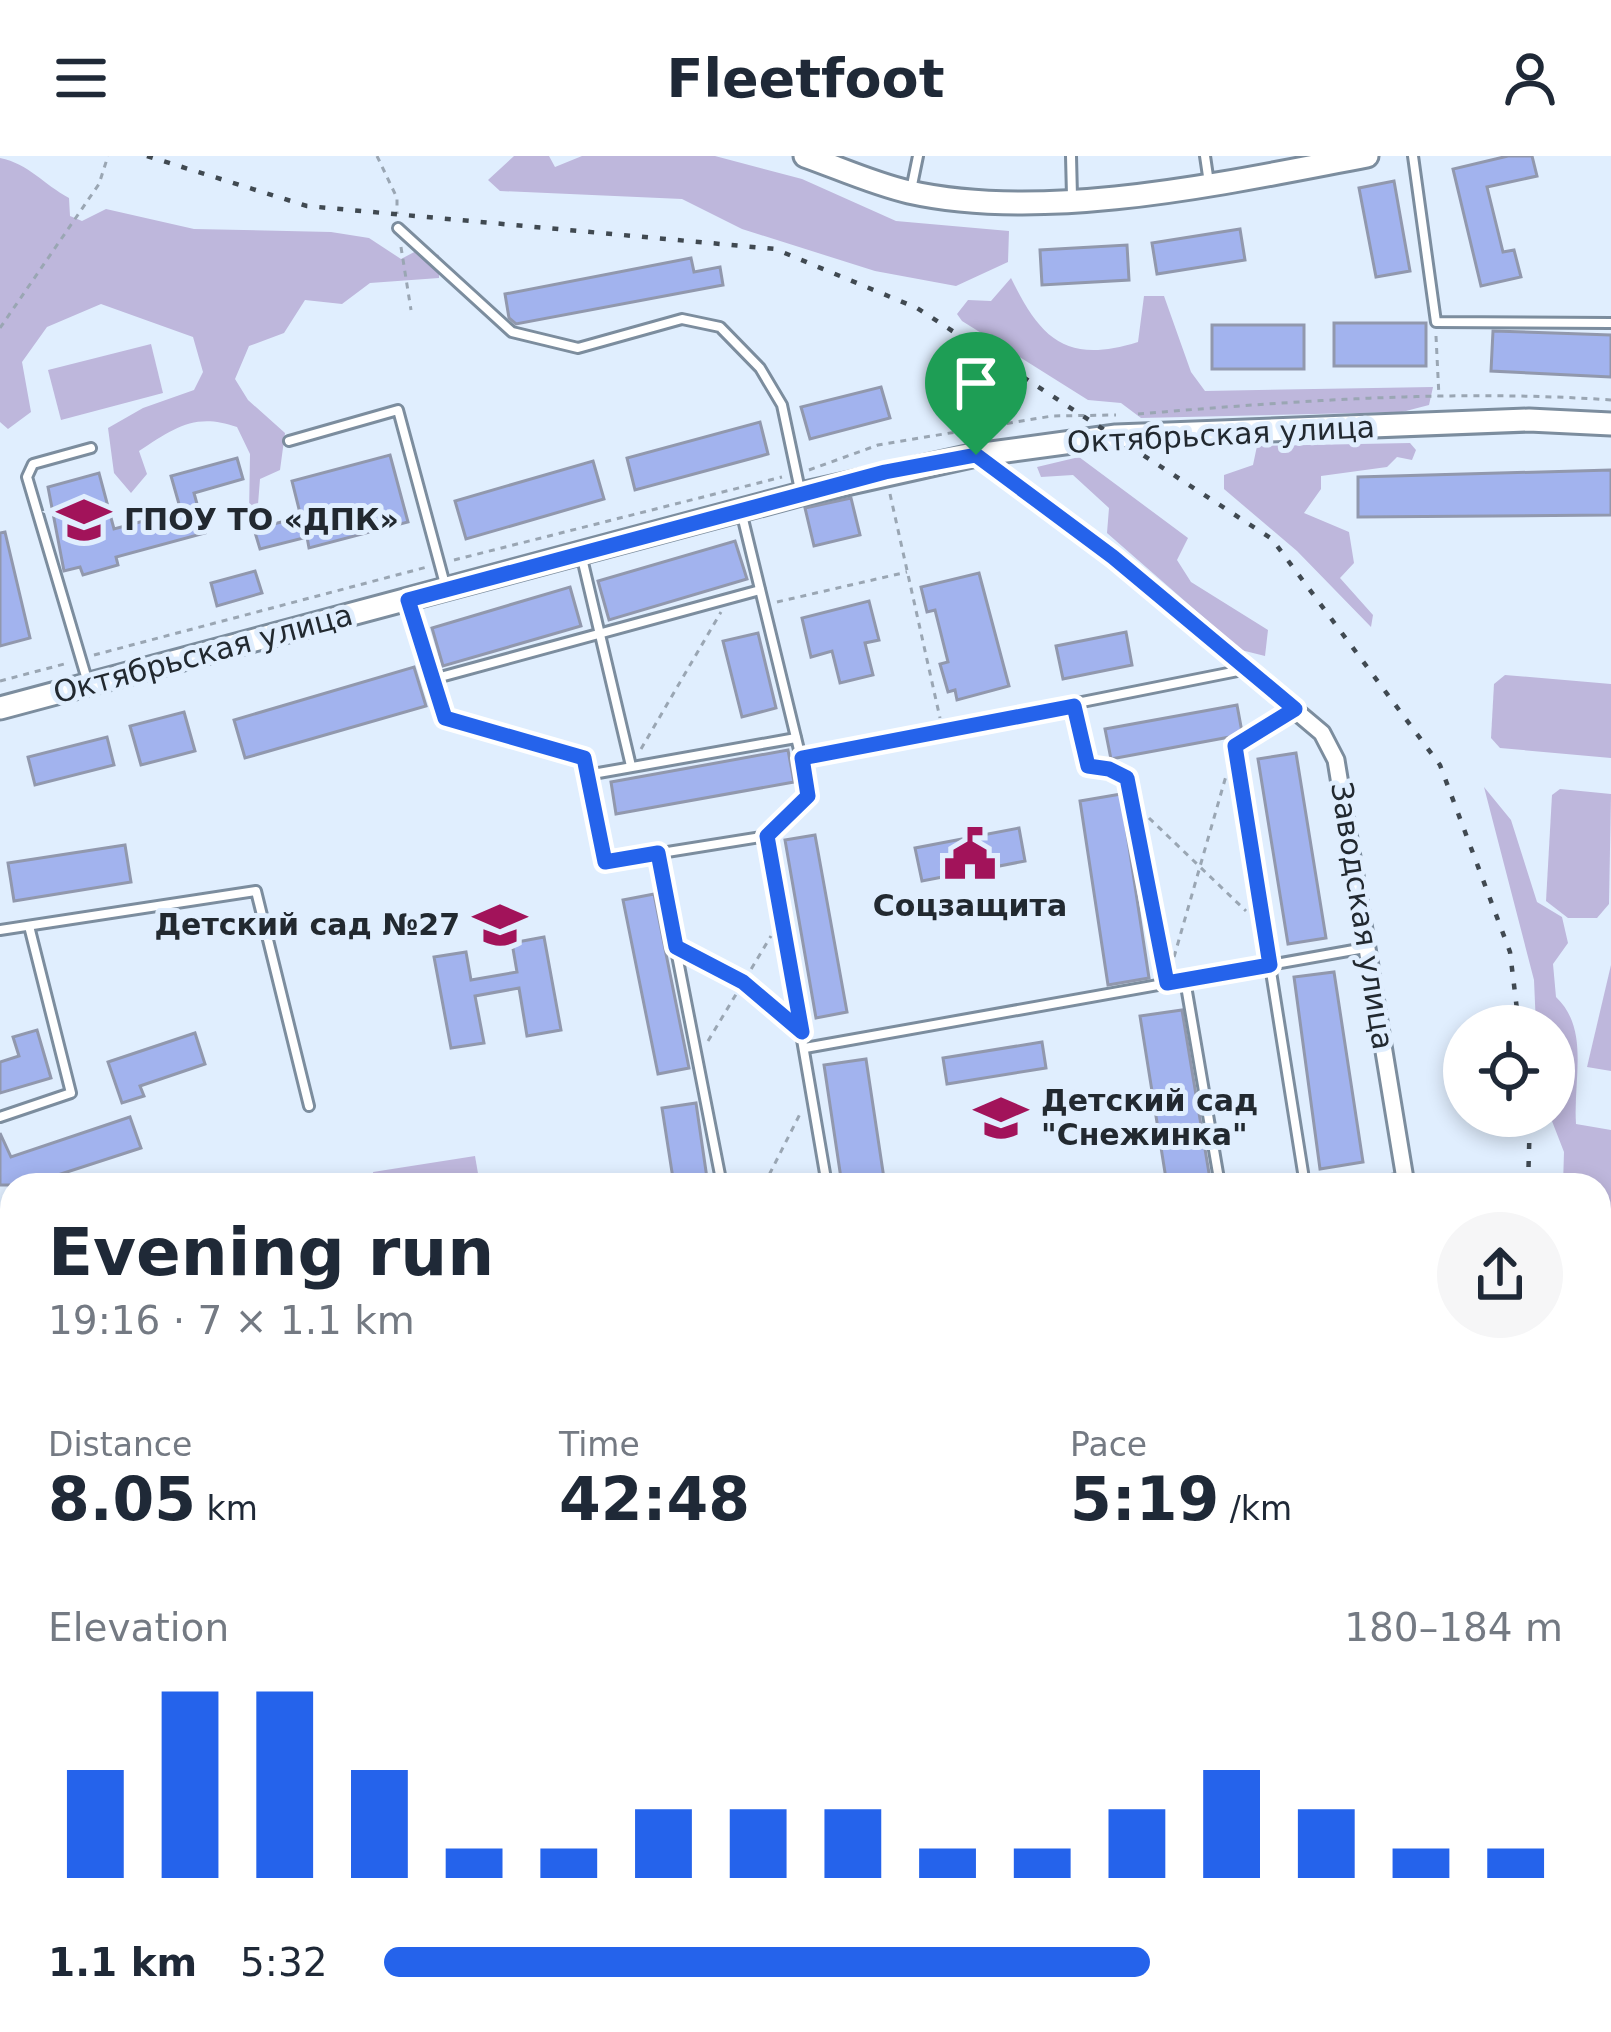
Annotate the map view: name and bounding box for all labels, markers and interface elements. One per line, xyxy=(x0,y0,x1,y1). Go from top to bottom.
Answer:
icon: menu xyxy=(48,45,114,111)
icon: person xyxy=(1497,45,1563,111)
text: Fleetfoot xyxy=(667,47,944,110)
pin xyxy=(925,332,1027,455)
icon: arrive xyxy=(943,350,1009,416)
street label: Октябрьская улица xyxy=(1066,409,1376,460)
school or university icon: ГПОУ ТО «ДПК» xyxy=(55,491,113,549)
place label: ГПОУ ТО «ДПК» xyxy=(124,502,399,537)
street label: Октябрьская улица xyxy=(49,597,356,710)
street label: Заводская улица xyxy=(1324,780,1401,1052)
public building icon: Соцзащита xyxy=(941,825,999,883)
place label: Соцзащита xyxy=(873,888,1067,923)
school or university icon: Детский сад №27 xyxy=(471,896,529,954)
place label: Детский сад №27 xyxy=(154,907,460,942)
map controls xyxy=(1443,1005,1575,1137)
button: locate xyxy=(1443,1005,1575,1137)
place label: Детский сад "Снежинка" xyxy=(1041,1083,1258,1152)
school or university icon: Детский сад "Снежинка" xyxy=(972,1089,1030,1147)
button: share xyxy=(1437,1212,1563,1338)
text: Evening run xyxy=(48,1214,494,1291)
text: 19:16 · 7 × 1.1 km xyxy=(48,1298,415,1343)
text: Distance xyxy=(48,1425,192,1464)
text: Time xyxy=(559,1425,640,1464)
text: Pace xyxy=(1070,1425,1147,1464)
text: 8.05 xyxy=(48,1464,196,1534)
text: 42:48 xyxy=(559,1464,750,1534)
text: 5:19 xyxy=(1070,1464,1219,1534)
text: km xyxy=(196,1489,258,1528)
text: /km xyxy=(1219,1489,1292,1528)
text: Elevation xyxy=(48,1605,229,1650)
text: 180–184 m xyxy=(1344,1605,1563,1650)
text: 1.1 km xyxy=(48,1940,197,1985)
text: 5:32 xyxy=(240,1940,328,1985)

